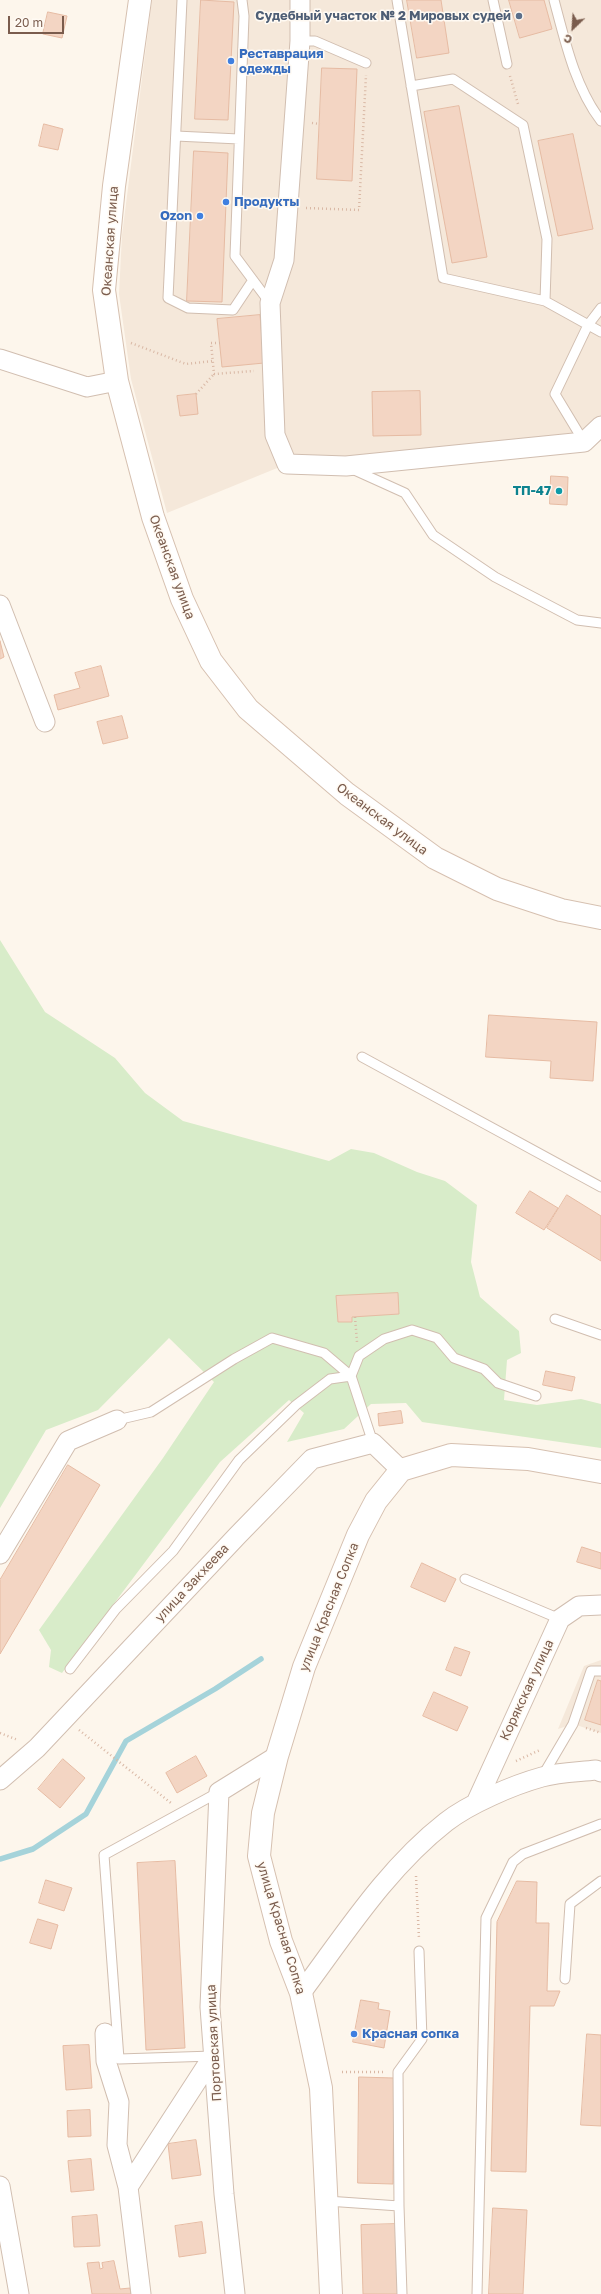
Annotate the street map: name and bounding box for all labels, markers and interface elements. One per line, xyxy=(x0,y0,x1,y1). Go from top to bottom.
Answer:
scale bar xyxy=(10,8,66,34)
place label: Судебный участок № 2 Мировых судей xyxy=(255,8,511,24)
north arrow xyxy=(553,8,593,48)
marker: Судебный участок № 2 Мировых судей xyxy=(514,11,524,21)
text: 20 m xyxy=(15,15,43,30)
text: С xyxy=(561,32,574,47)
place label: Реставрация одежды xyxy=(239,46,324,77)
marker: Реставрация одежды xyxy=(226,56,236,66)
street label: Океанская улица xyxy=(98,186,122,296)
place label: Продукты xyxy=(234,194,299,210)
marker: Продукты xyxy=(221,197,231,207)
place label: Ozon xyxy=(160,208,192,224)
marker: Ozon xyxy=(195,211,205,221)
place label: ТП-47 xyxy=(513,483,551,499)
marker: ТП-47 xyxy=(554,486,564,496)
street label: Океанская улица xyxy=(146,513,198,621)
street label: Океанская улица xyxy=(333,780,431,858)
street label: улица Красная Сопка xyxy=(296,1540,362,1674)
street label: улица Закхеева xyxy=(152,1541,232,1625)
street label: Корякская улица xyxy=(497,1637,557,1743)
street label: улица Красная Сопка xyxy=(253,1860,309,1996)
street label: Портовская улица xyxy=(203,1984,225,2102)
place label: Красная сопка xyxy=(362,2026,459,2042)
marker: Красная сопка xyxy=(349,2029,359,2039)

